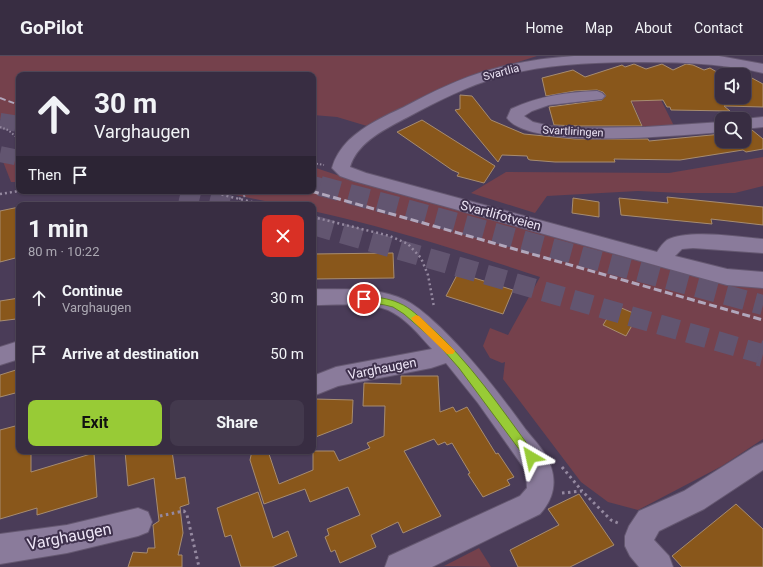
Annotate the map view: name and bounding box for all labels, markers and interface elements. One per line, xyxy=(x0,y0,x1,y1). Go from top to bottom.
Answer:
text: GoPilot xyxy=(20,16,83,39)
text: Home xyxy=(525,20,563,36)
text: Map xyxy=(585,20,613,36)
text: About xyxy=(635,20,672,36)
text: Contact xyxy=(694,20,743,36)
street label: Svartlia xyxy=(482,61,521,84)
map controls xyxy=(715,68,751,148)
button: sound xyxy=(715,68,751,104)
text: 30 m xyxy=(94,87,157,120)
icon: ahead xyxy=(28,88,80,140)
button: search xyxy=(715,112,751,148)
text: Varghaugen xyxy=(94,121,190,142)
street label: Svartliringen xyxy=(542,123,604,140)
icon: arrive xyxy=(69,164,91,186)
text: Then xyxy=(28,166,61,184)
street label: Svartlifotveien xyxy=(459,198,543,233)
text: 1 min xyxy=(28,215,88,243)
button: close xyxy=(262,215,304,257)
text: 80 m · 10:22 xyxy=(28,244,99,259)
text: Continue xyxy=(62,282,123,300)
pin xyxy=(347,282,381,316)
icon: ahead xyxy=(28,287,50,309)
icon: arrive xyxy=(353,288,375,310)
text: 30 m xyxy=(270,289,304,307)
text: Varghaugen xyxy=(62,300,131,315)
icon: arrive xyxy=(28,343,50,365)
text: Arrive at destination xyxy=(62,345,199,363)
text: 50 m xyxy=(270,345,304,363)
street label: Varghaugen xyxy=(347,355,418,382)
button: Exit xyxy=(28,400,162,446)
button: Share xyxy=(170,400,304,446)
position arrow xyxy=(510,436,552,478)
street label: Varghaugen xyxy=(25,519,113,554)

